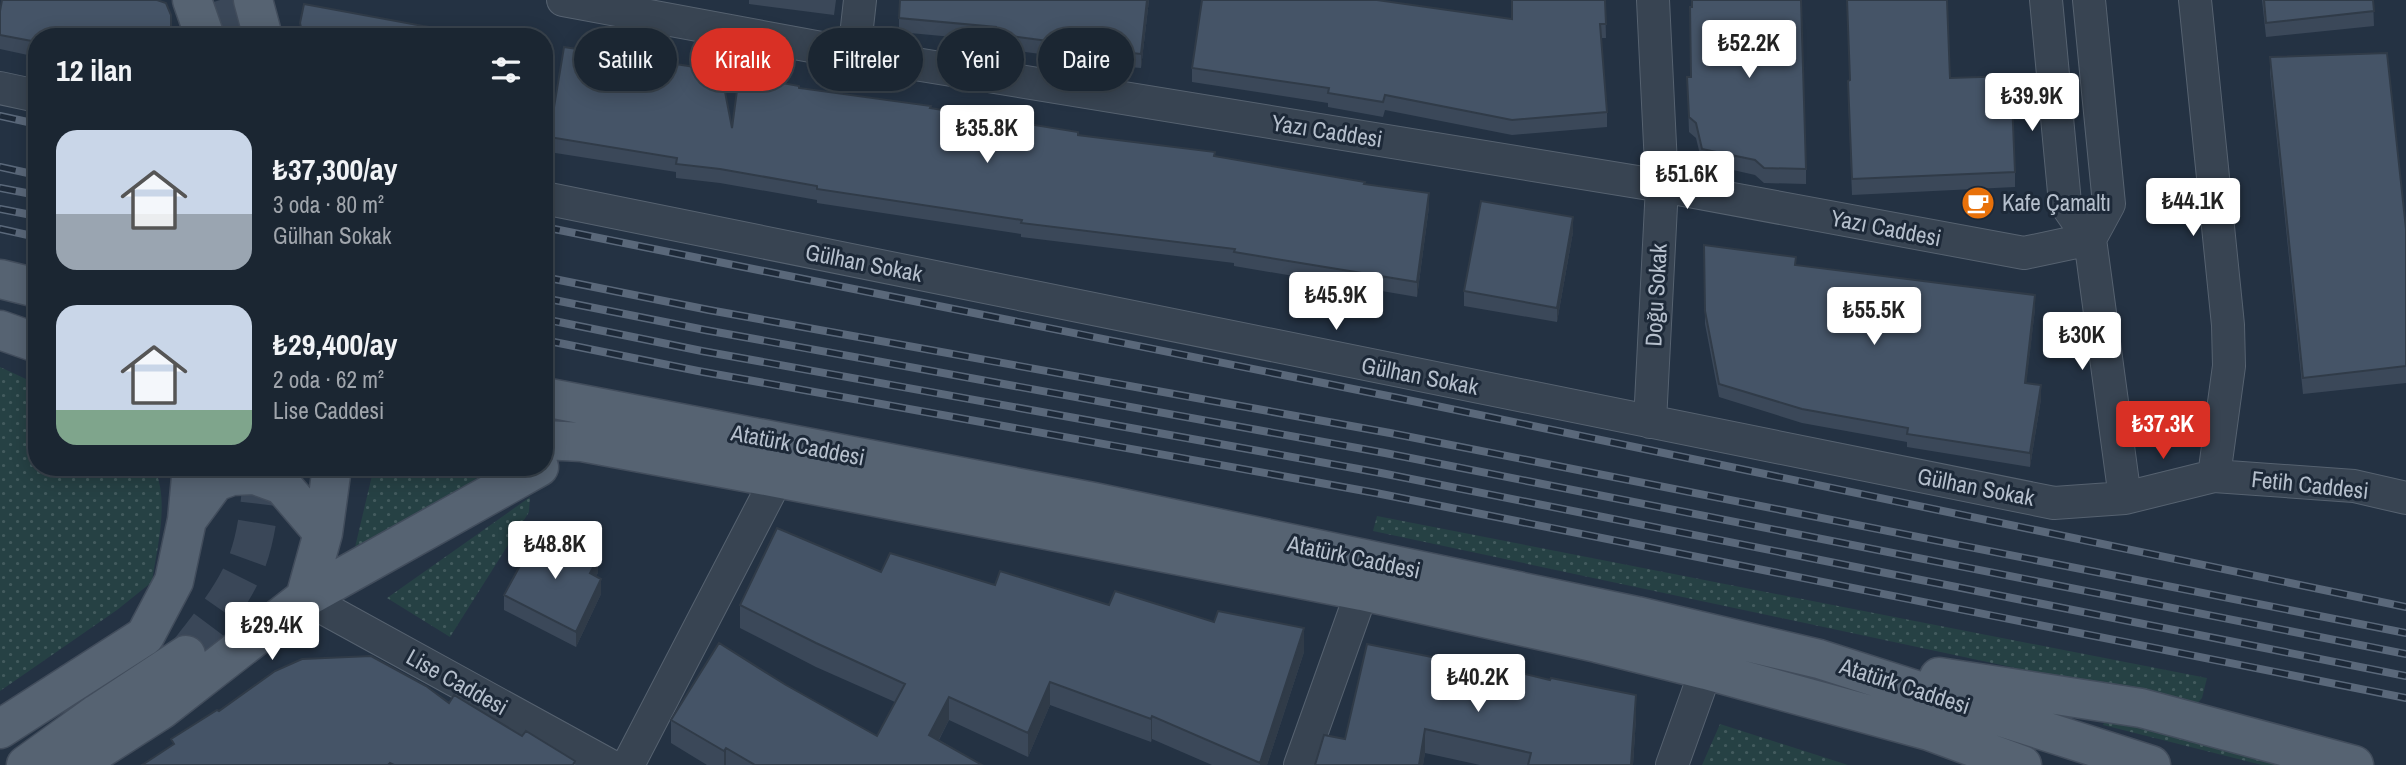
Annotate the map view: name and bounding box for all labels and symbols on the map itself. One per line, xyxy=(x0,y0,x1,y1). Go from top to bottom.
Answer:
pin: ₺52.2K xyxy=(1692,20,1806,80)
pin: ₺39.9K xyxy=(1975,74,2089,133)
pin: ₺35.8K xyxy=(930,106,1044,165)
street label: Yazı Caddesi xyxy=(1269,106,1385,155)
pin: ₺51.6K xyxy=(1630,152,1744,211)
pin: ₺44.1K xyxy=(2136,178,2250,238)
cafe icon: Kafe Çamaltı xyxy=(1959,184,1997,222)
place label: Kafe Çamaltı xyxy=(2002,187,2111,218)
street label: Yazı Caddesi xyxy=(1828,202,1944,253)
street label: Gülhan Sokak xyxy=(803,236,926,289)
street label: Doğu Sokak xyxy=(1637,242,1674,347)
pin: ₺45.9K xyxy=(1279,272,1393,332)
pin: ₺55.5K xyxy=(1817,288,1931,347)
pin: ₺30K xyxy=(2041,312,2123,372)
street label: Gülhan Sokak xyxy=(1359,349,1482,402)
pin: ₺37.3K xyxy=(2106,402,2220,461)
street label: Atatürk Caddesi xyxy=(728,416,867,473)
street label: Gülhan Sokak xyxy=(1915,460,2038,513)
street label: Fetih Caddesi xyxy=(2250,463,2370,506)
pin: ₺48.8K xyxy=(498,522,612,581)
street label: Atatürk Caddesi xyxy=(1284,527,1423,586)
pin: ₺29.4K xyxy=(215,602,329,662)
street label: Lise Caddesi xyxy=(401,641,513,722)
street label: Atatürk Caddesi xyxy=(1835,650,1974,721)
pin: ₺40.2K xyxy=(1421,654,1535,714)

